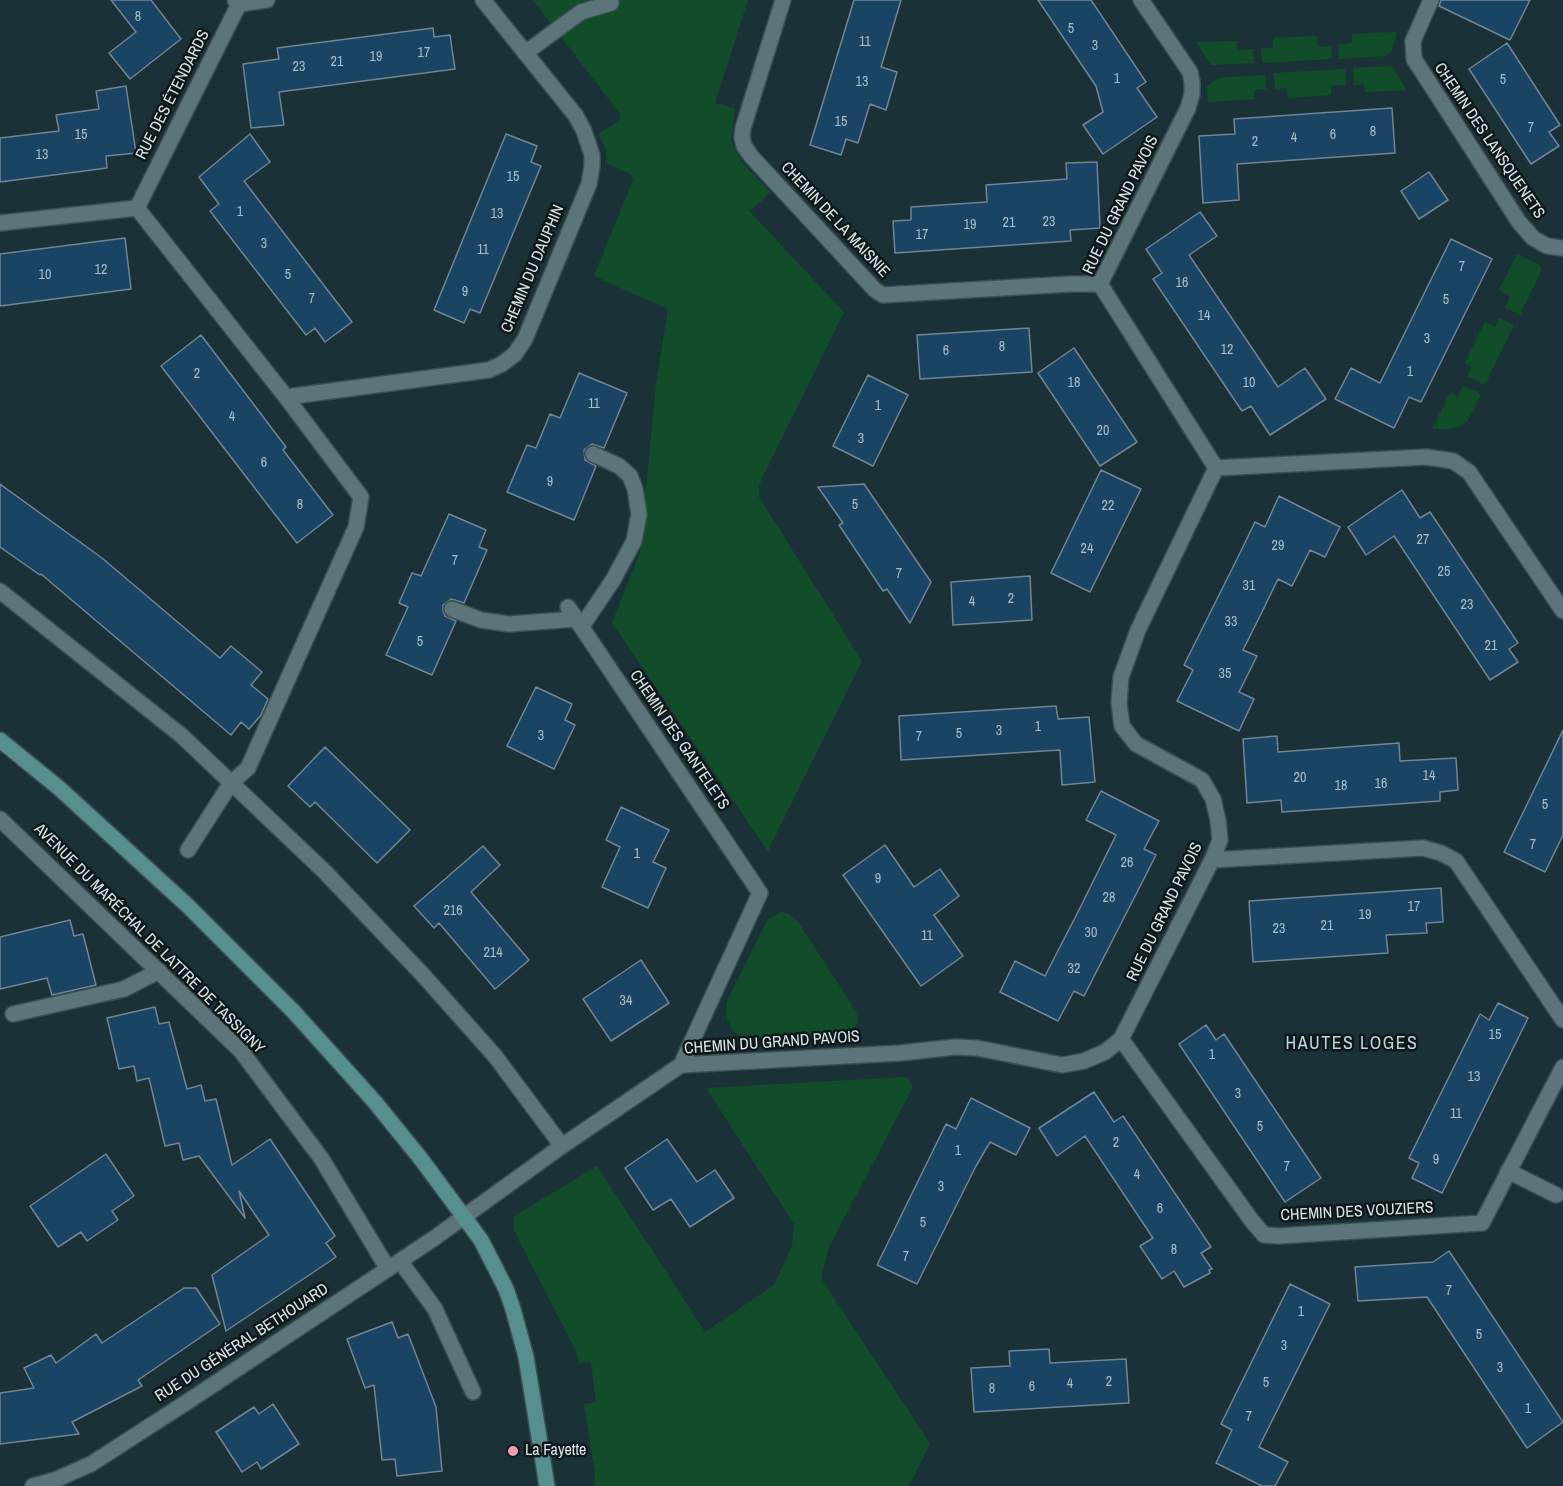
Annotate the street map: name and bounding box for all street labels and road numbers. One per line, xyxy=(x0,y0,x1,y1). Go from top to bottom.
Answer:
street label: RUE DES ÉTENDARDS xyxy=(132,27,214,163)
street label: CHEMIN DES LANSQUENETS xyxy=(1430,59,1548,223)
street label: RUE DU GRAND PAVOIS xyxy=(1079,133,1163,277)
street label: CHEMIN DE LA MAISNIE xyxy=(777,158,893,282)
street label: CHEMIN DU DAUPHIN xyxy=(497,202,569,336)
street label: CHEMIN DES GANTELETS xyxy=(625,667,733,813)
street label: AVENUE DU MARÉCHAL DE LATTRE DE TASSIGNY xyxy=(30,820,268,1058)
street label: RUE DU GRAND PAVOIS xyxy=(1123,840,1207,984)
street label: CHEMIN DU GRAND PAVOIS xyxy=(684,1027,860,1059)
street label: CHEMIN DES VOUZIERS xyxy=(1280,1198,1434,1226)
street label: RUE DU GÉNÉRAL BETHOUARD xyxy=(152,1280,332,1406)

